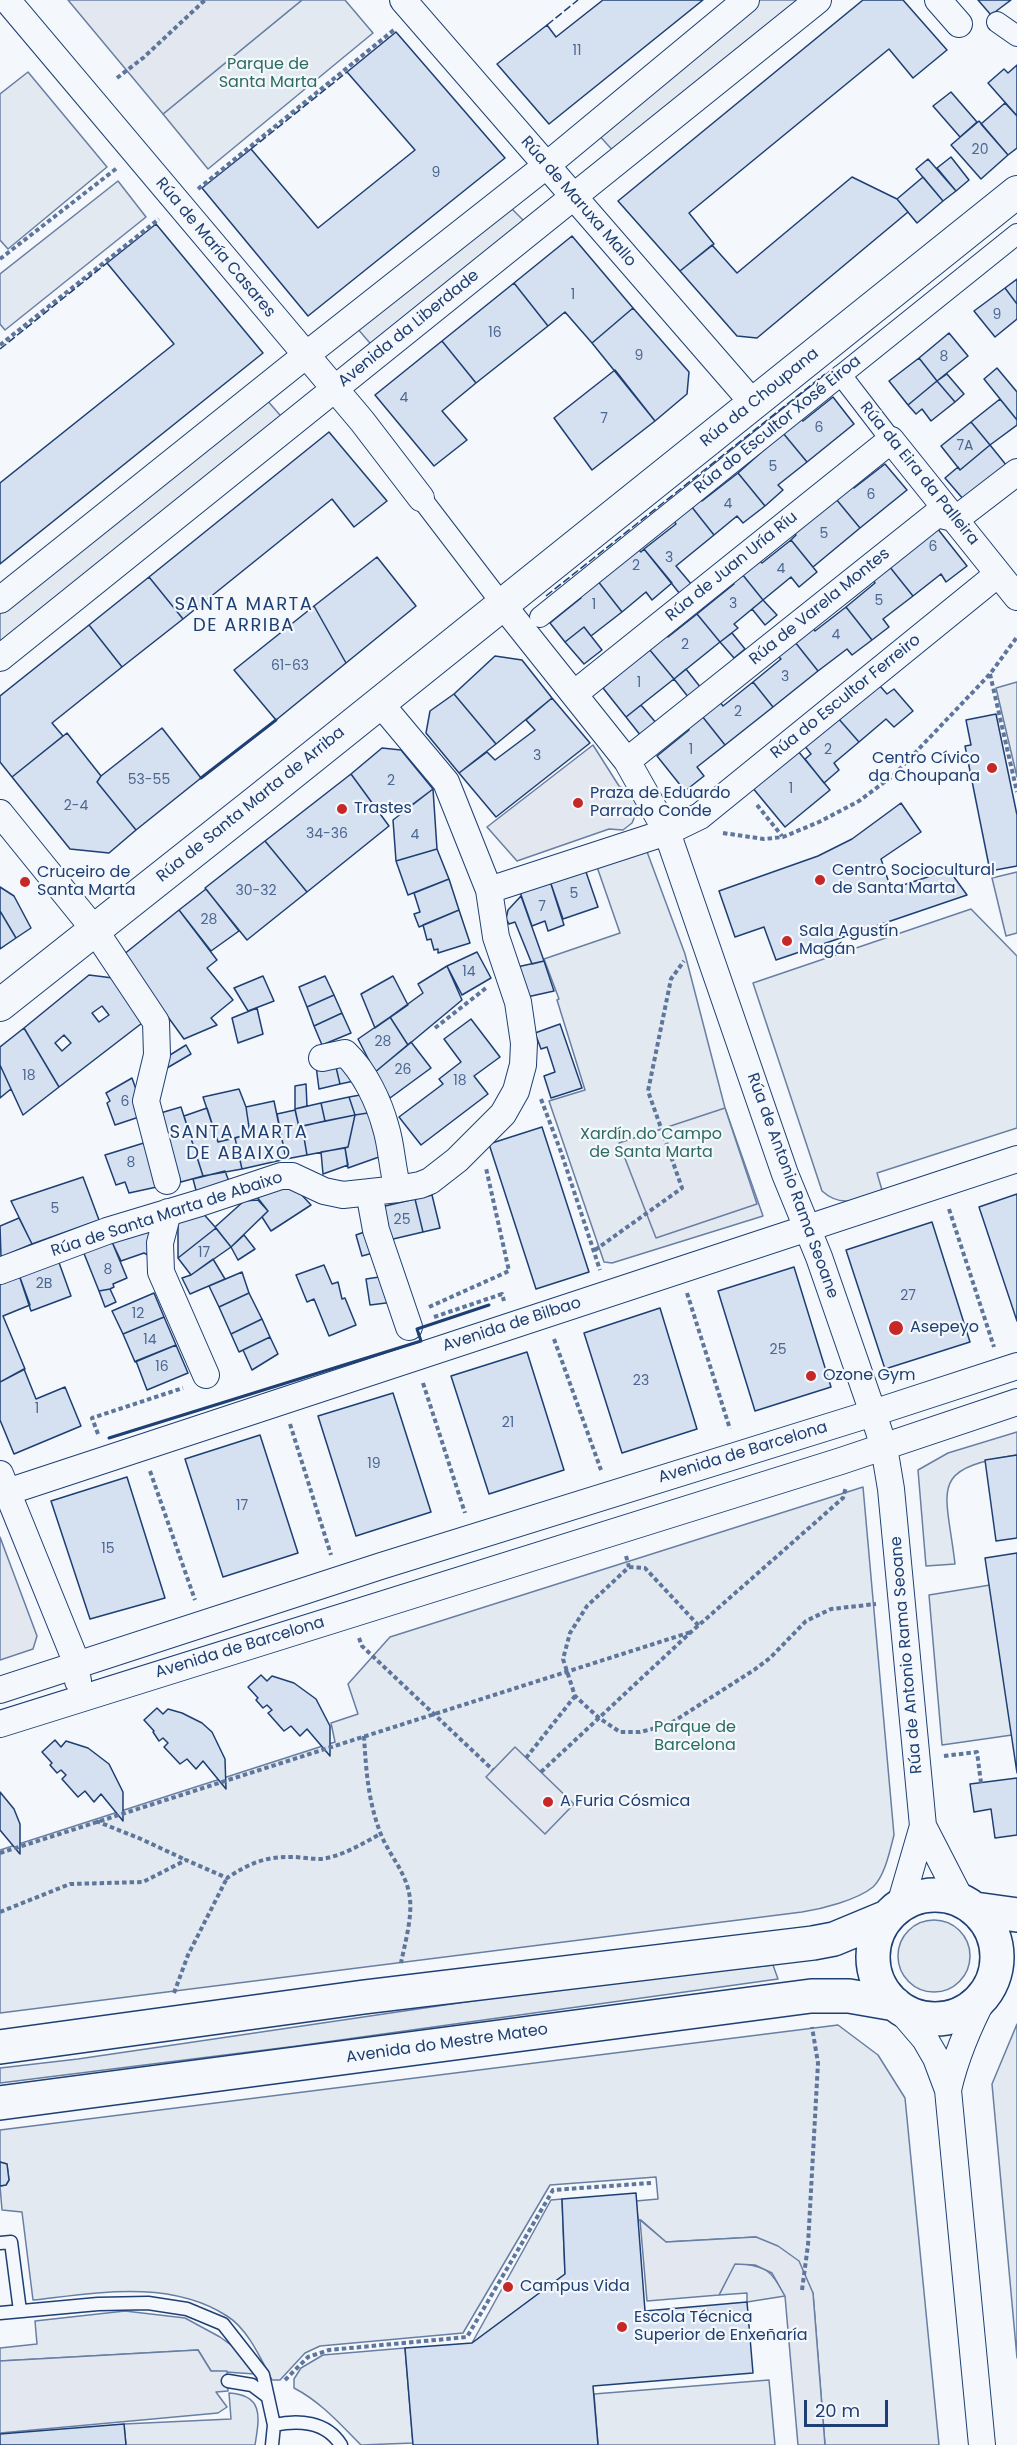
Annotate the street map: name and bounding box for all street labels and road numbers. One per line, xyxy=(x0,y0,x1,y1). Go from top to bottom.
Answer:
street label: Rúa de Maruxa Mallo xyxy=(516,133,640,271)
street label: Rúa de María Casares xyxy=(151,174,279,322)
street label: Avenida da Liberdade xyxy=(335,266,483,392)
street label: Rúa da Choupana xyxy=(697,344,823,452)
street label: Rúa do Escultor Xosé Eiroa xyxy=(691,352,865,498)
street label: Rúa da Eira da Palleira xyxy=(855,399,983,549)
street label: Rúa de Juan Uría Ríu xyxy=(662,508,802,626)
street label: Rúa de Varela Montes xyxy=(746,544,894,670)
street label: Rúa do Escultor Ferreiro xyxy=(767,631,925,763)
street label: Rúa de Santa Marta de Arriba xyxy=(153,723,349,887)
street label: Rúa de Antonio Rama Seoane xyxy=(742,1071,842,1301)
street label: Rúa de Santa Marta de Abaixo xyxy=(49,1168,285,1262)
street label: Avenida de Bilbao xyxy=(440,1294,584,1356)
street label: Avenida de Barcelona xyxy=(656,1418,830,1488)
street label: Rúa de Antonio Rama Seoane xyxy=(887,1535,927,1775)
street label: Avenida de Barcelona xyxy=(153,1613,327,1683)
street label: Avenida do Mestre Mateo xyxy=(345,2020,549,2068)

